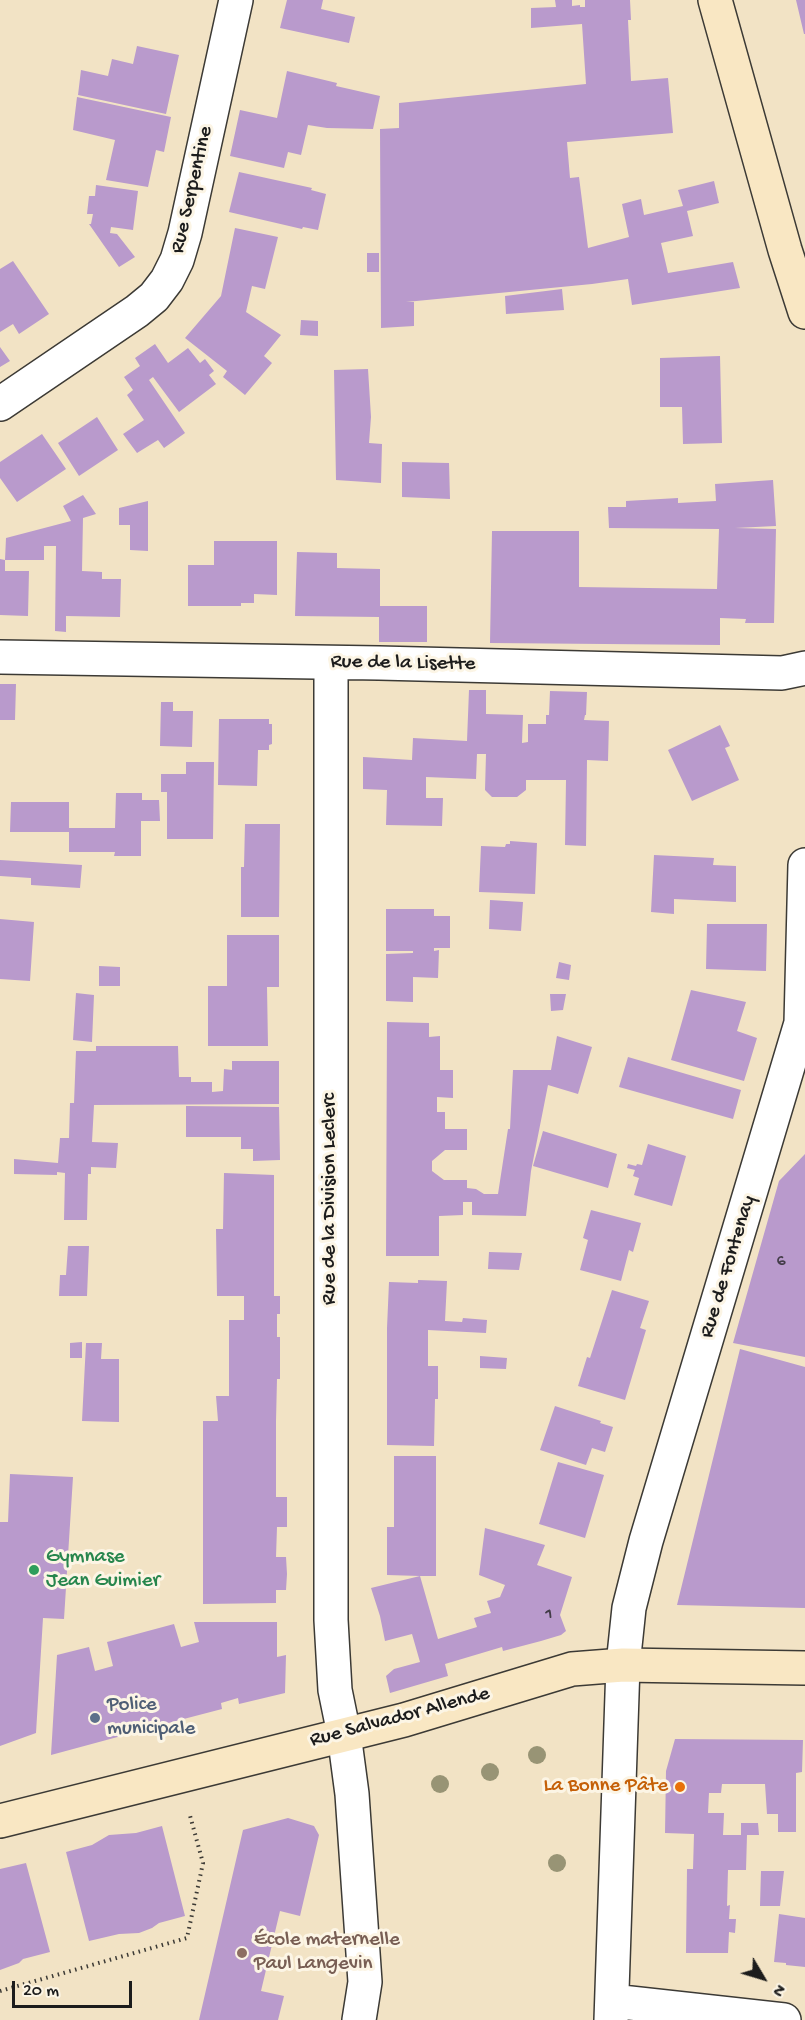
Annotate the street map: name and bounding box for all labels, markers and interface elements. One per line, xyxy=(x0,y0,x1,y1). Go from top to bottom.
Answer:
street label: Rue Serpentine xyxy=(166,124,220,256)
street label: Rue de la Lisette xyxy=(330,650,476,678)
street label: Rue de la Division Leclerc xyxy=(318,1093,344,1305)
street label: Rue de Fontenay xyxy=(695,1193,763,1341)
house number: 6 xyxy=(776,1251,786,1273)
place label: Gymnase Jean Guimier xyxy=(46,1545,160,1595)
marker: Gymnase Jean Guimier xyxy=(27,1563,41,1577)
house number: 1 xyxy=(545,1604,553,1626)
street label: Rue Salvador Allende xyxy=(307,1682,493,1754)
place label: Police municipale xyxy=(107,1693,195,1743)
marker: Police municipale xyxy=(88,1711,102,1725)
place label: La Bonne Pâte xyxy=(544,1774,668,1800)
marker: La Bonne Pâte xyxy=(673,1780,687,1794)
place label: École maternelle Paul Langevin xyxy=(254,1928,400,1978)
marker: École maternelle Paul Langevin xyxy=(235,1946,249,1960)
north arrow xyxy=(733,1948,793,2008)
scale bar xyxy=(15,1969,135,2007)
text: N xyxy=(767,1979,788,1999)
text: 20 m xyxy=(23,1981,59,2002)

